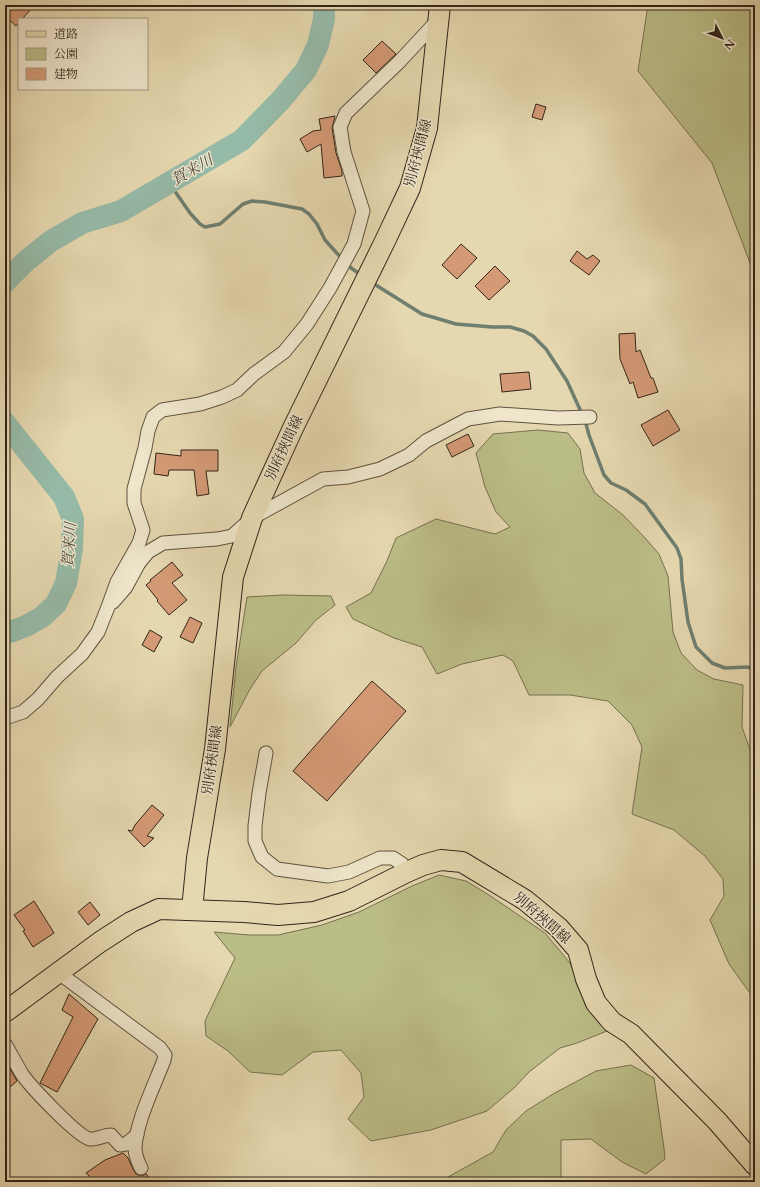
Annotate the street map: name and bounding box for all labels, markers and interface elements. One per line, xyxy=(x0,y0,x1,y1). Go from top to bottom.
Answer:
legend xyxy=(18,18,148,90)
north arrow xyxy=(702,18,742,58)
text: 道路 xyxy=(54,26,78,42)
text: N xyxy=(720,36,738,53)
text: 公園 xyxy=(54,46,78,62)
text: 建物 xyxy=(54,66,78,82)
street label: 別府挾間線 xyxy=(400,117,436,189)
water label: 賀来川 xyxy=(168,149,218,190)
street label: 別府挾間線 xyxy=(261,412,307,484)
water label: 賀来川 xyxy=(57,520,81,568)
street label: 別府挾間線 xyxy=(198,724,226,796)
street label: 別府挾間線 xyxy=(509,888,575,948)

